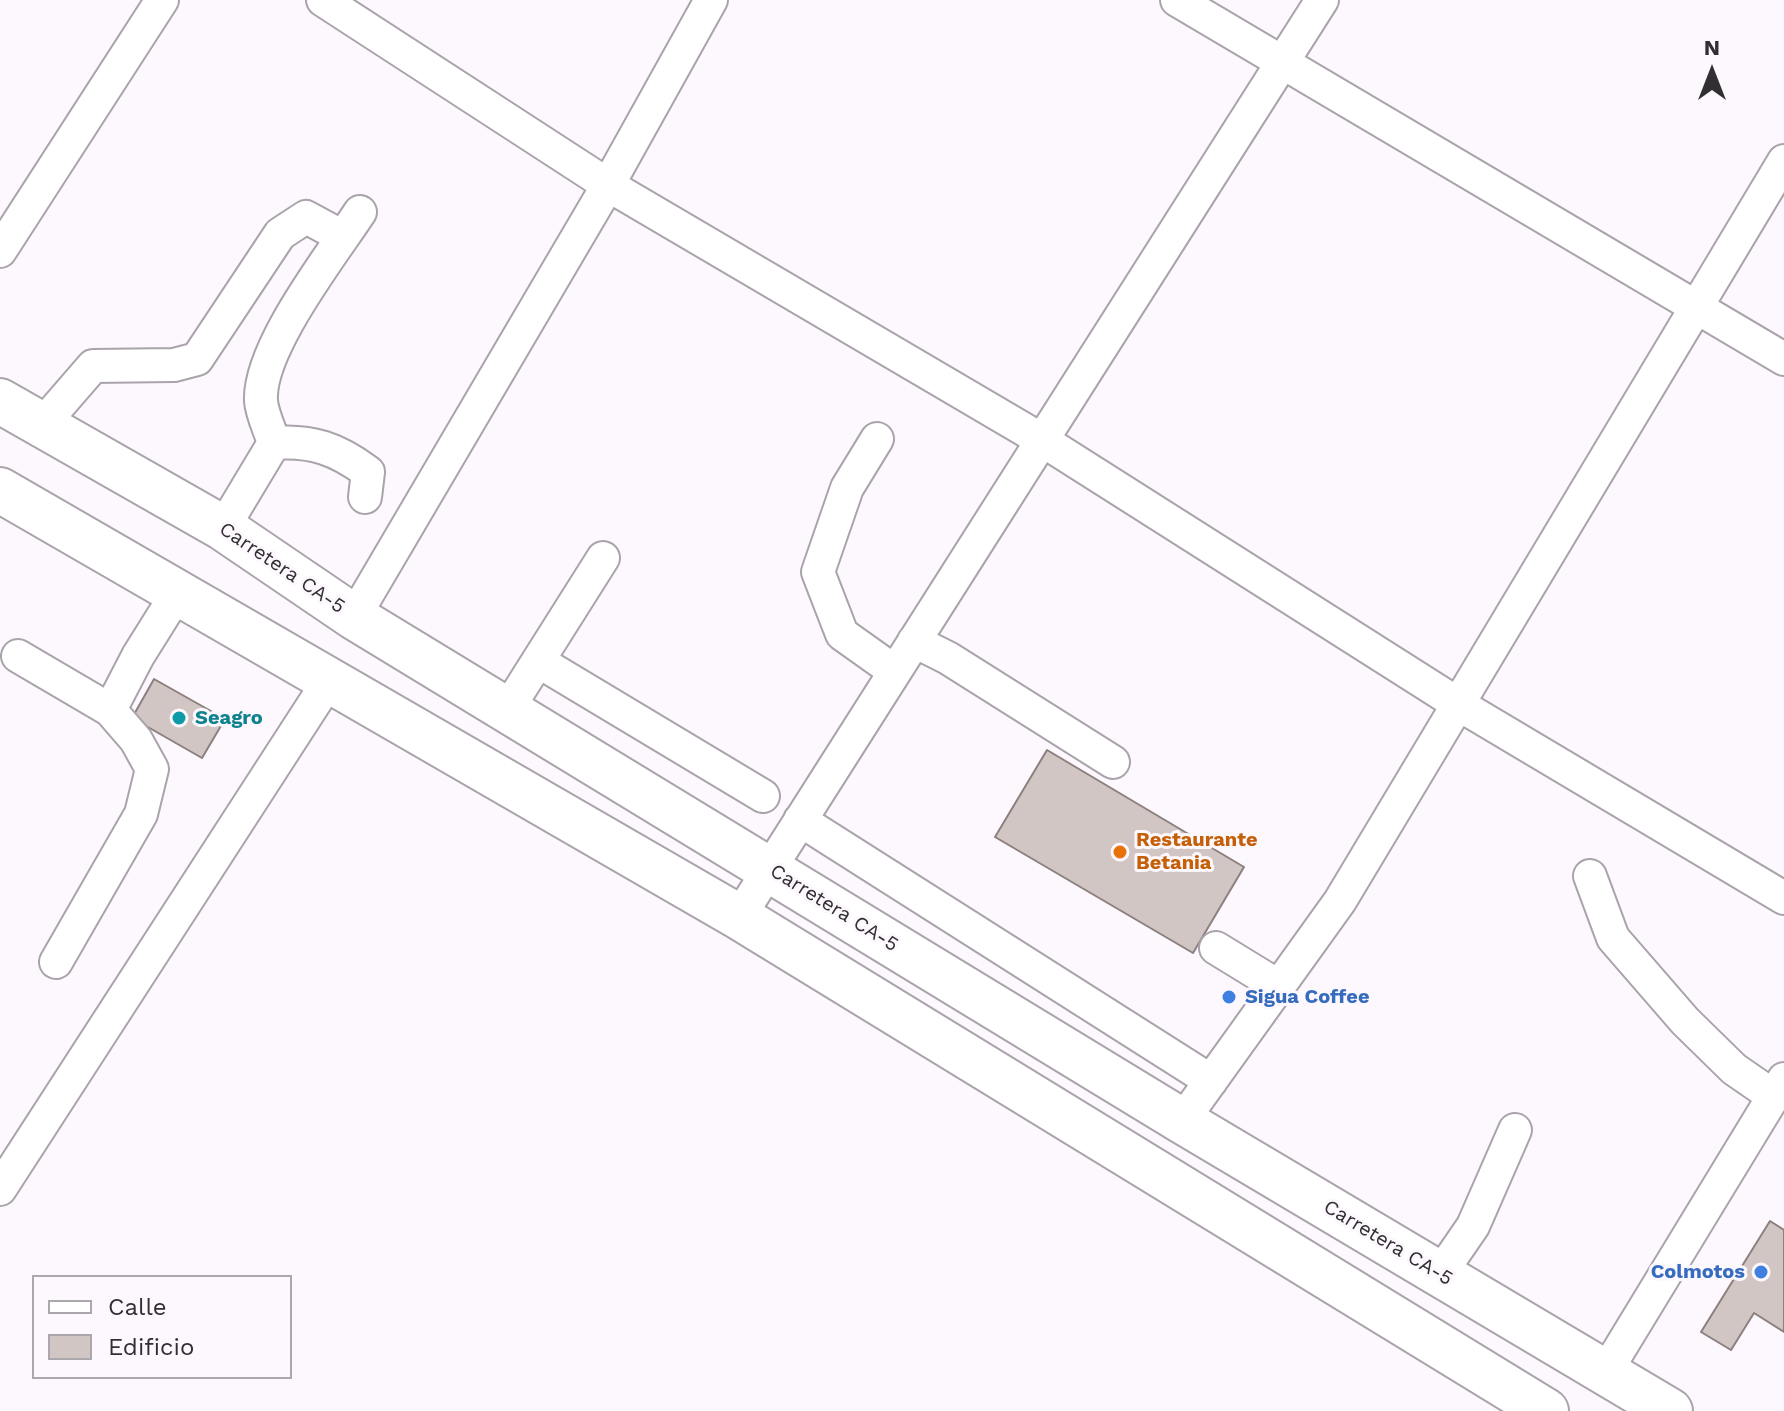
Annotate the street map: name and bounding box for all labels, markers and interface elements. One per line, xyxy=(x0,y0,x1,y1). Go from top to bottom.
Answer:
north arrow xyxy=(1672,32,1752,112)
text: N xyxy=(1704,35,1720,60)
street label: Carretera CA-5 xyxy=(215,517,349,619)
place label: Seagro xyxy=(195,706,263,730)
marker: Seagro xyxy=(170,709,188,727)
place label: Restaurante Betania xyxy=(1136,828,1257,875)
marker: Restaurante Betania xyxy=(1111,843,1129,861)
street label: Carretera CA-5 xyxy=(765,859,903,957)
place label: Sigua Coffee xyxy=(1245,985,1369,1009)
marker: Sigua Coffee xyxy=(1220,988,1238,1006)
street label: Carretera CA-5 xyxy=(1319,1195,1457,1291)
place label: Colmotos xyxy=(1651,1260,1745,1284)
marker: Colmotos xyxy=(1752,1263,1770,1281)
legend xyxy=(32,1275,292,1379)
text: Calle xyxy=(108,1293,167,1321)
text: Edificio xyxy=(108,1333,194,1361)

